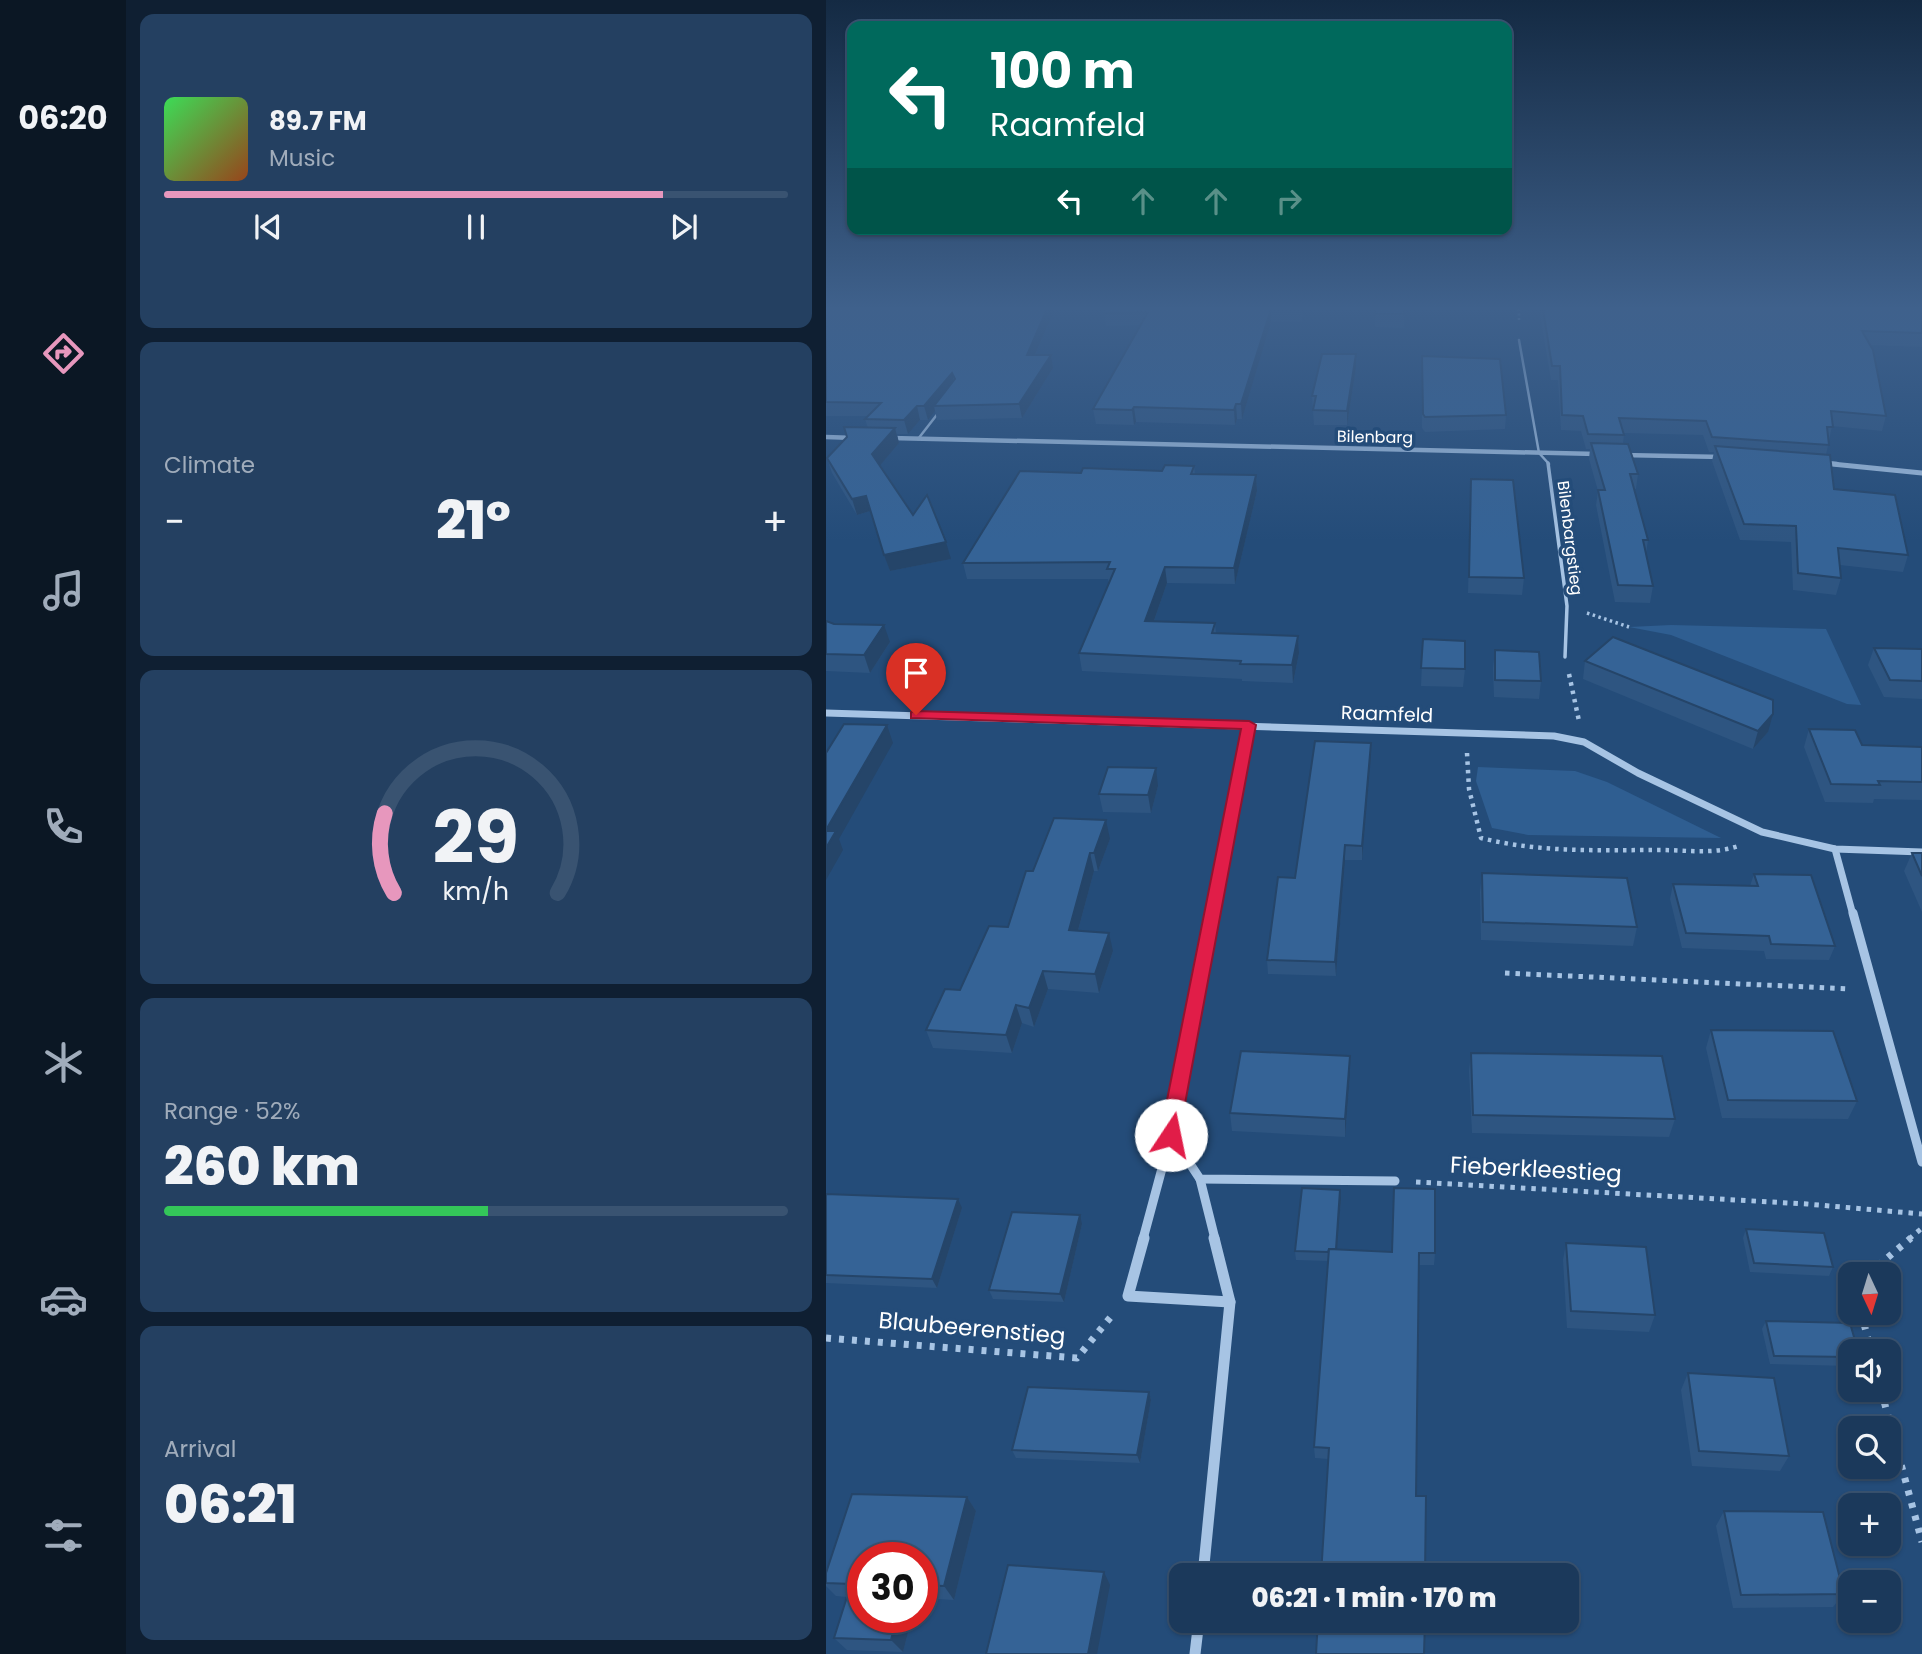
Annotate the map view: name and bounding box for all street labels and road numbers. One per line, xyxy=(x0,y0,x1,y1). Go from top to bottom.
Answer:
street label: Bilenbarg xyxy=(1337,425,1413,449)
street label: Bilenbargstieg xyxy=(1552,479,1588,597)
street label: Raamfeld xyxy=(1340,699,1434,729)
street label: Fieberkleestieg xyxy=(1449,1149,1623,1189)
street label: Blaubeerenstieg xyxy=(877,1304,1067,1352)

